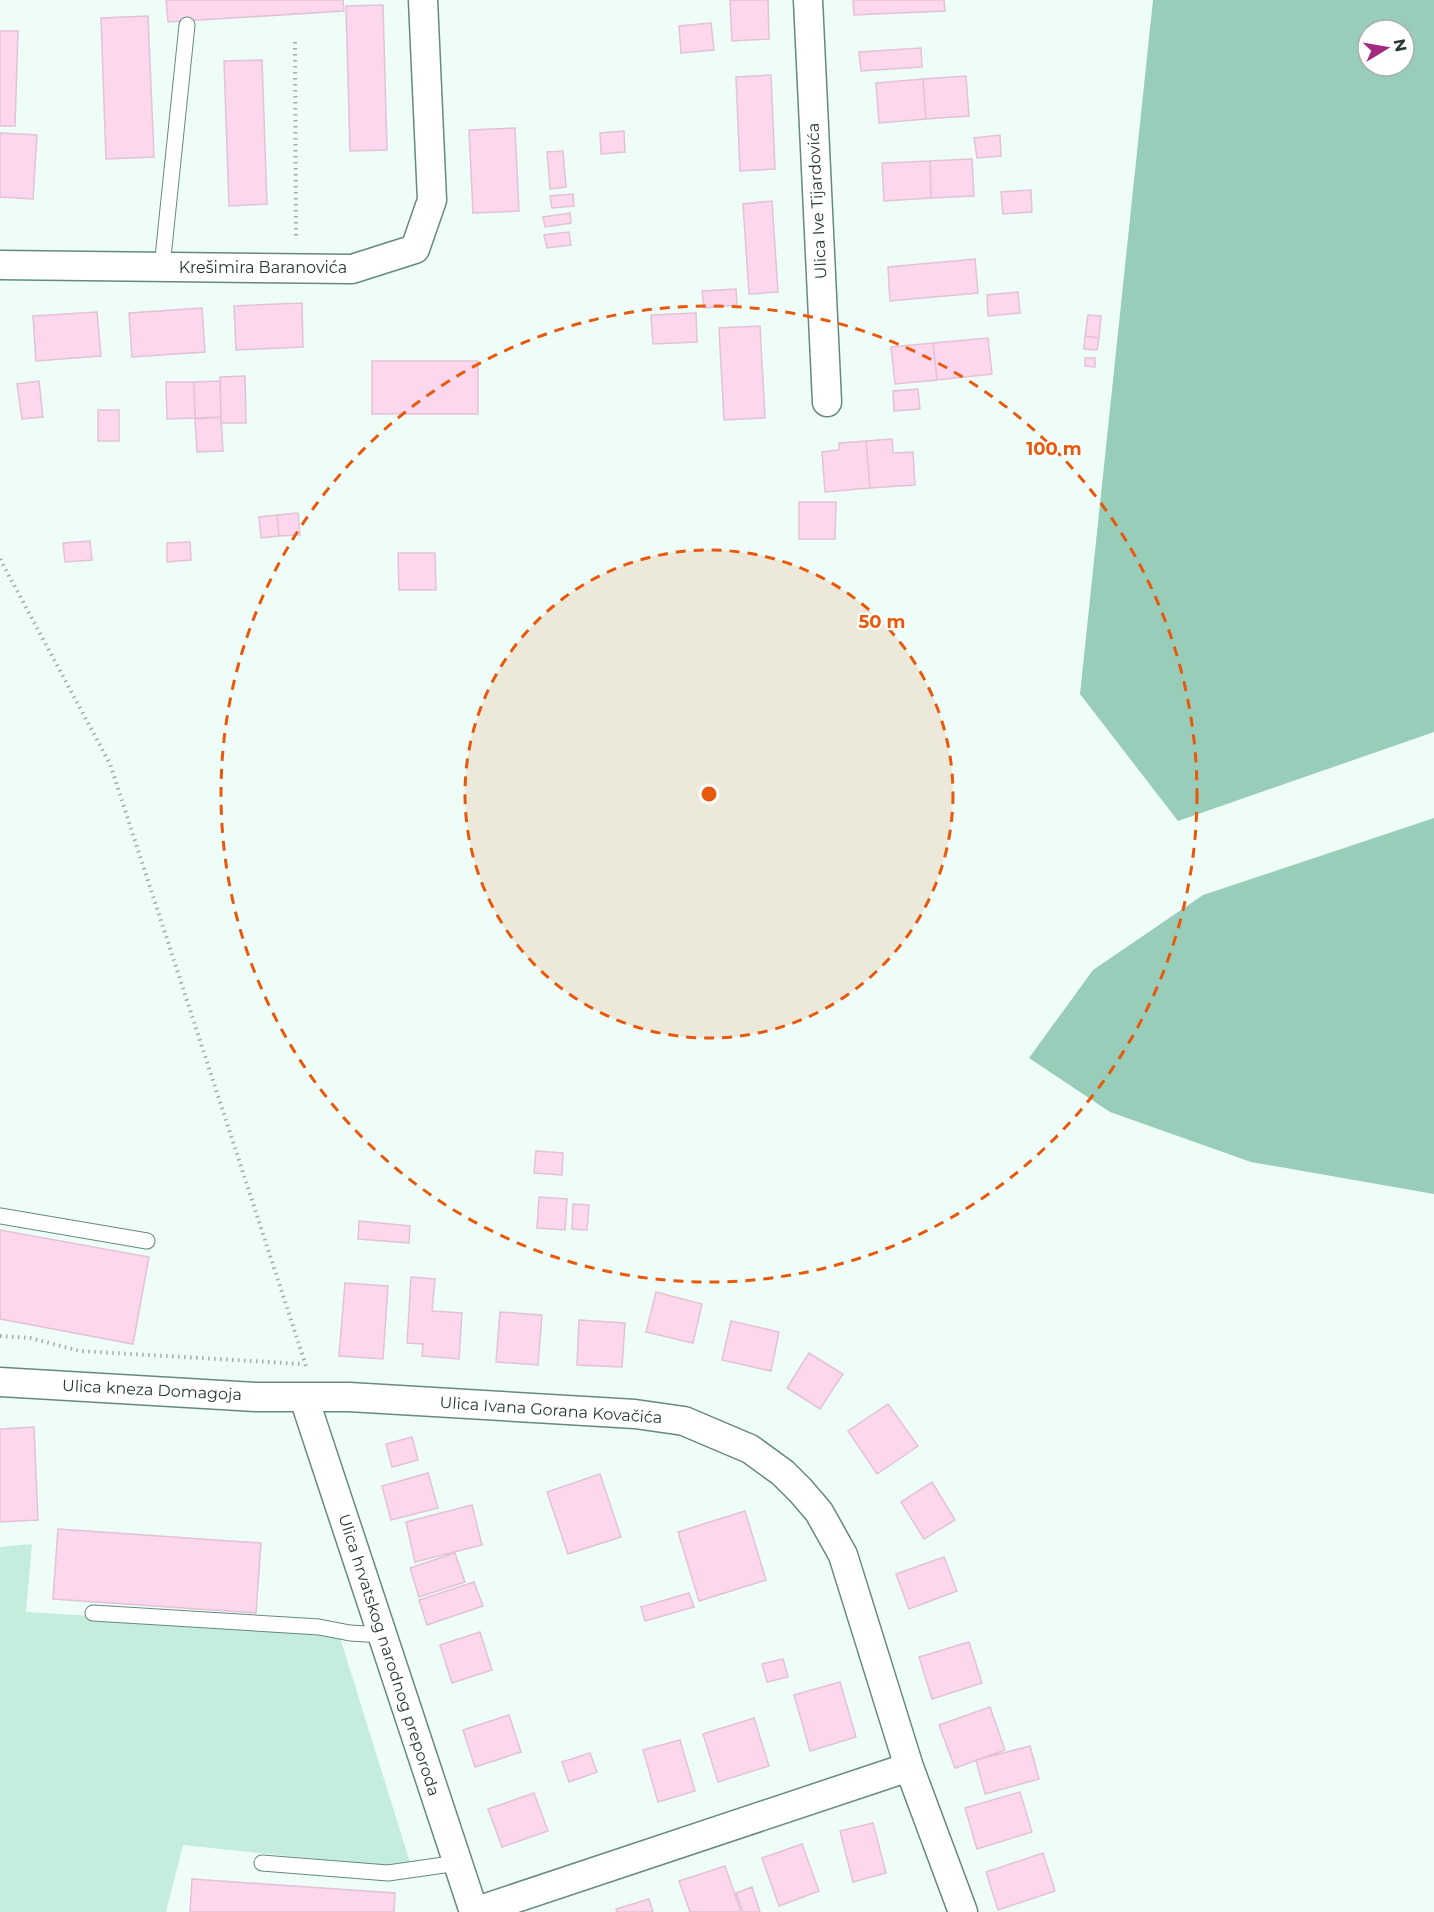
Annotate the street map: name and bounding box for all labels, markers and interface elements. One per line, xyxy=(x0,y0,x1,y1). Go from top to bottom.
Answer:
north arrow xyxy=(1356,18,1416,78)
text: N xyxy=(1390,37,1411,53)
street label: Ulica Ive Tijardovića xyxy=(803,122,831,280)
street label: Krešimira Baranovića xyxy=(179,258,347,277)
text: 100 m xyxy=(1026,438,1082,460)
text: 50 m xyxy=(859,611,905,633)
centre of rings xyxy=(699,784,719,804)
street label: Ulica kneza Domagoja xyxy=(62,1376,242,1404)
street label: Ulica Ivana Gorana Kovačića xyxy=(439,1393,663,1427)
street label: Ulica hrvatskog narodnog preporoda xyxy=(334,1512,444,1798)

